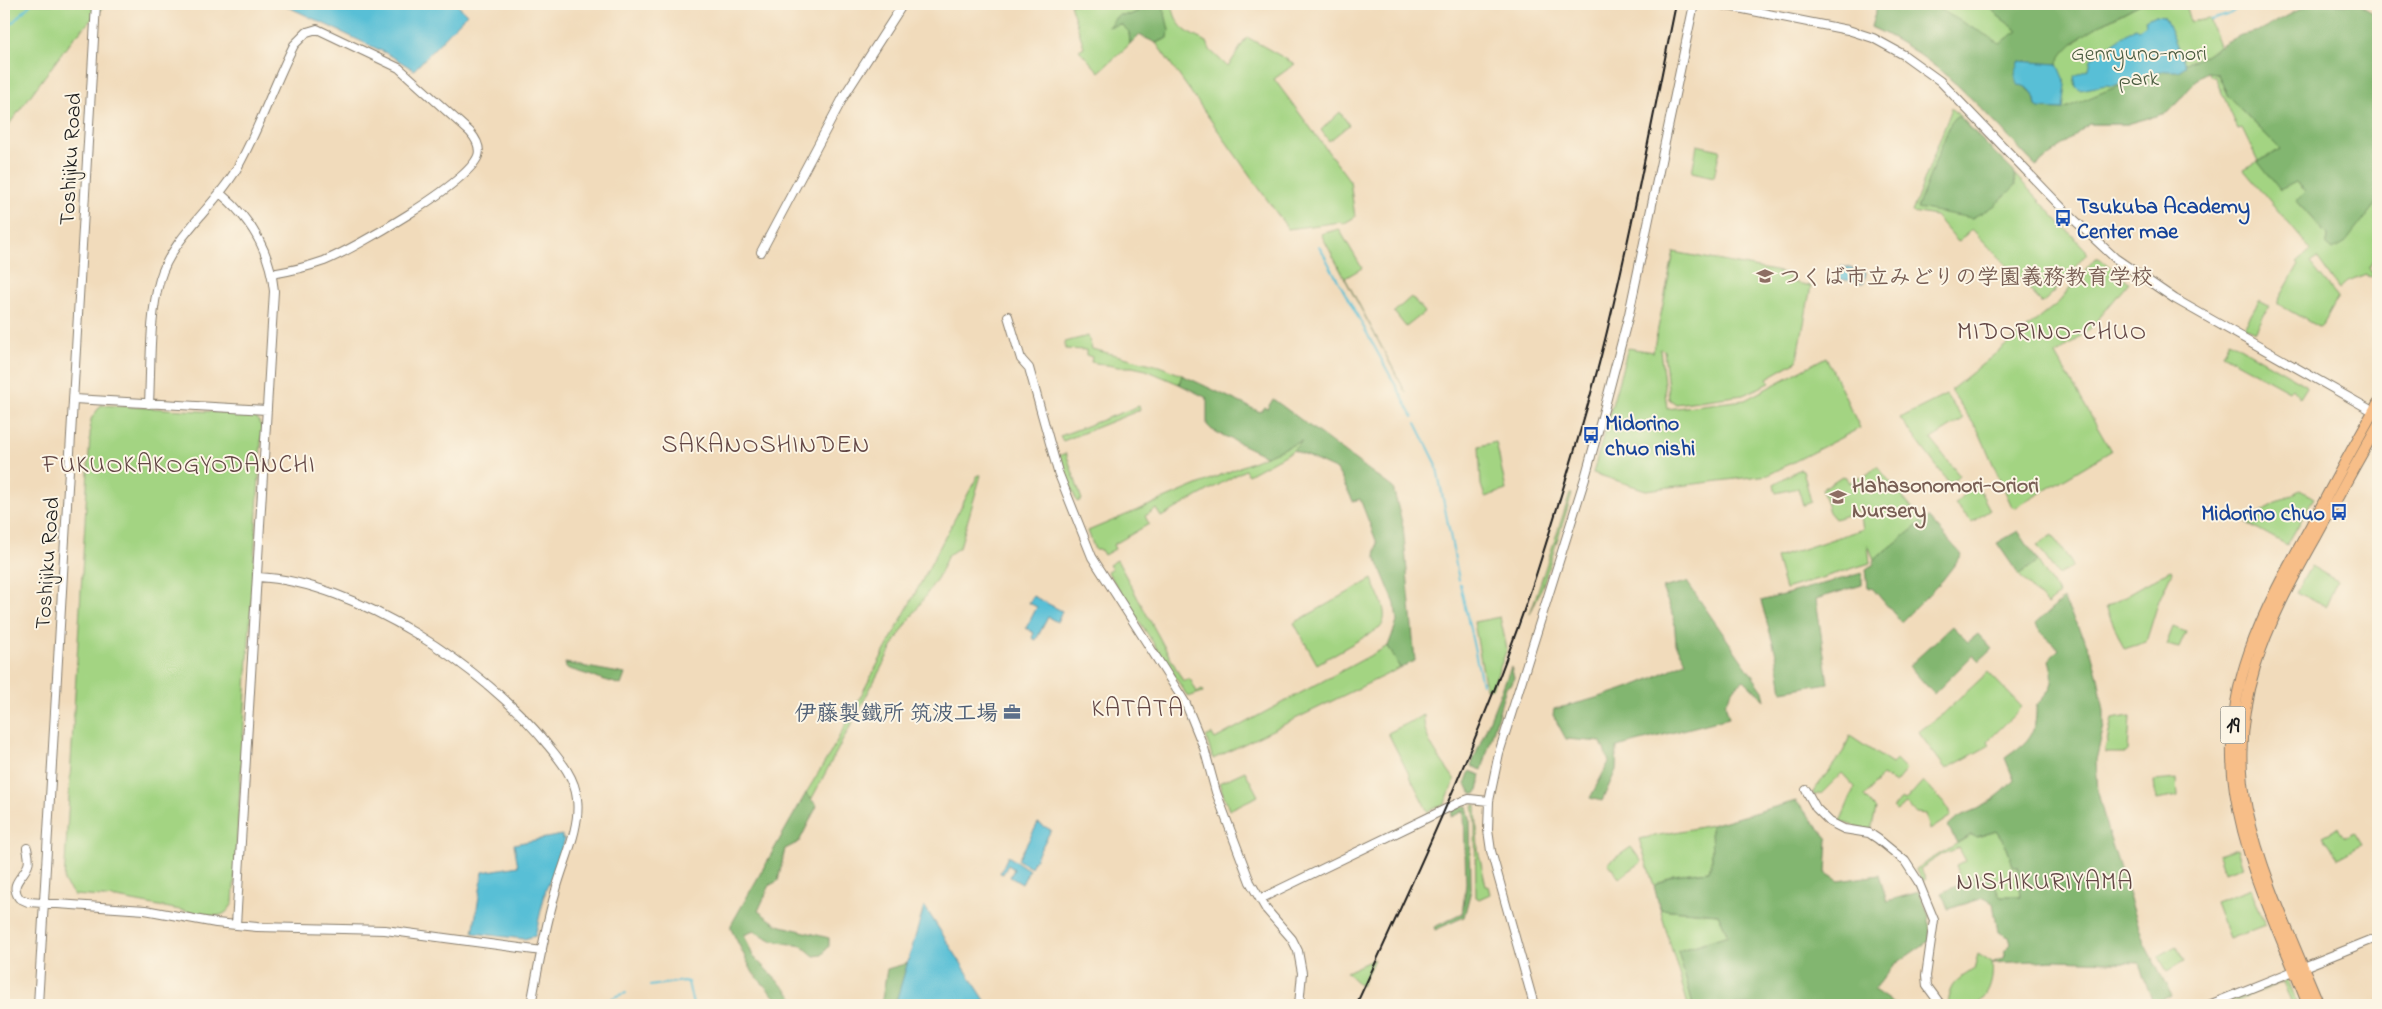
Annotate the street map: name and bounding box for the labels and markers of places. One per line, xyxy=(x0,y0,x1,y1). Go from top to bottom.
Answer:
place label: Tsukuba Academy Center mae xyxy=(2077,192,2250,249)
bus stop icon: Tsukuba Academy Center mae xyxy=(2053,208,2073,228)
place label: つくば市立みどりの学園義務教育学校 xyxy=(1779,263,2153,295)
school or university icon: つくば市立みどりの学園義務教育学校 xyxy=(1755,266,1775,286)
place label: Midorino chuo nishi xyxy=(1605,409,1695,466)
bus stop icon: Midorino chuo nishi xyxy=(1581,425,1601,445)
place label: Hahasonomori-Oriori Nursery xyxy=(1852,471,2039,529)
school or university icon: Hahasonomori-Oriori Nursery xyxy=(1828,487,1848,507)
place label: Midorino chuo xyxy=(2201,499,2325,531)
bus stop icon: Midorino chuo xyxy=(2329,502,2349,522)
place label: 伊藤製鐵所 筑波工場 xyxy=(794,699,998,731)
office icon: 伊藤製鐵所 筑波工場 xyxy=(1002,702,1022,722)

